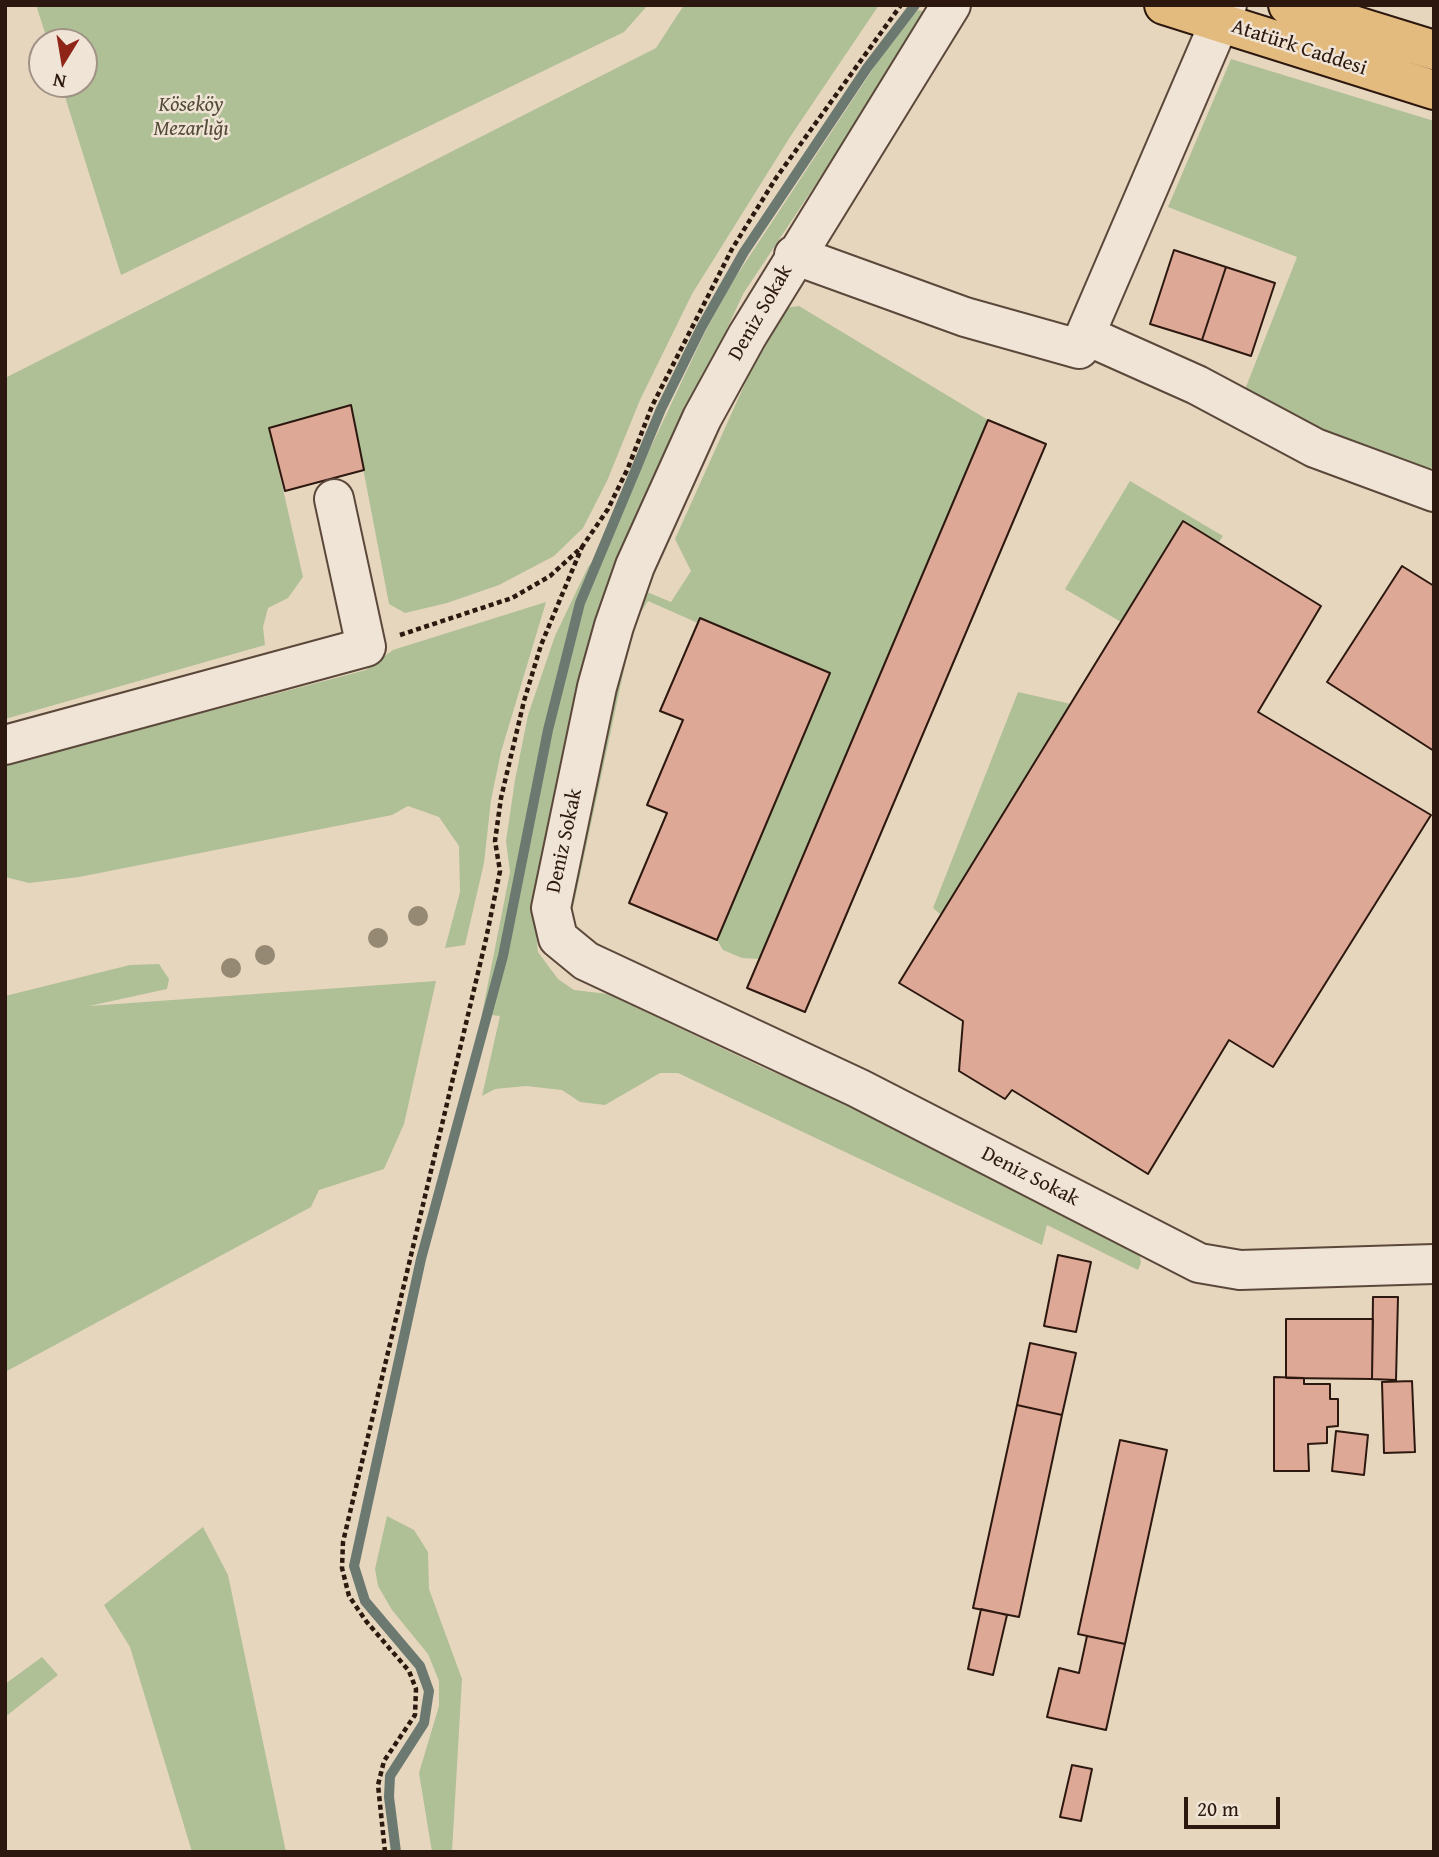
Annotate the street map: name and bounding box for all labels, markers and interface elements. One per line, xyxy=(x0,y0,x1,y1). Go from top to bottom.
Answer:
street label: Atatürk Caddesi xyxy=(1228,14,1370,82)
north arrow xyxy=(28,28,98,98)
text: N xyxy=(50,67,68,97)
park label: Köseköy Mezarlığı xyxy=(153,93,229,143)
street label: Deniz Sokak xyxy=(724,261,798,365)
street label: Deniz Sokak xyxy=(542,786,588,896)
street label: Deniz Sokak xyxy=(977,1142,1083,1212)
scale bar xyxy=(1187,1784,1283,1828)
text: 20 m xyxy=(1197,1793,1239,1824)

